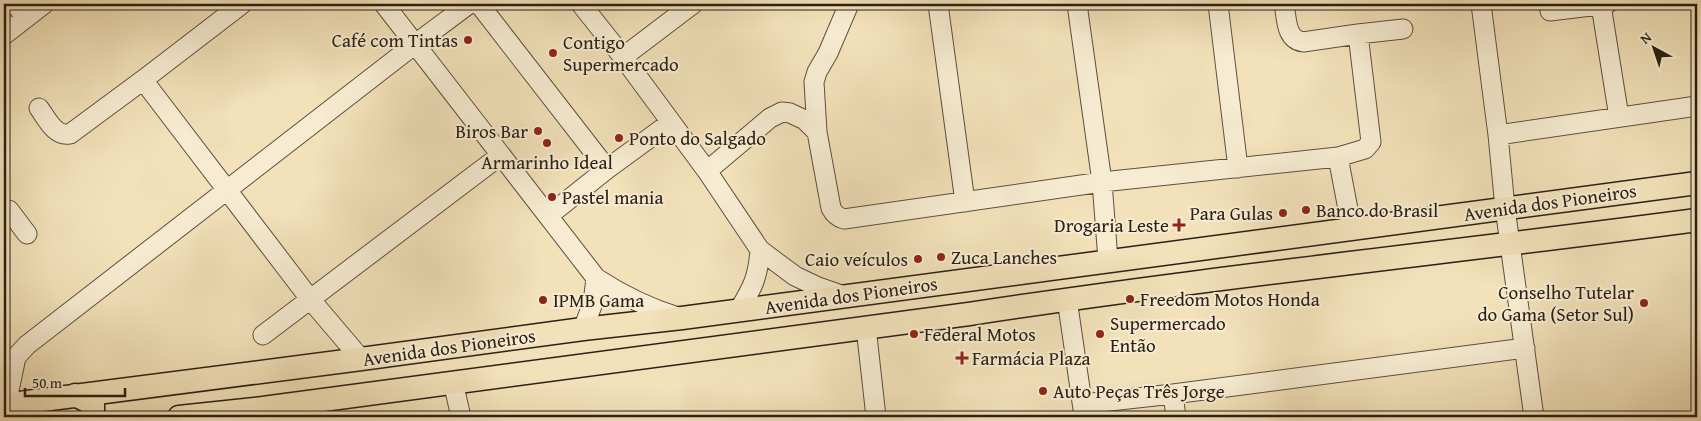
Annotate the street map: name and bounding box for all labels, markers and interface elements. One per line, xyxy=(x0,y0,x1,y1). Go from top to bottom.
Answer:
north arrow xyxy=(1628,22,1678,72)
place label: Café com Tintas xyxy=(332,26,458,54)
text: N xyxy=(1636,27,1656,49)
place label: Contigo Supermercado xyxy=(563,28,679,78)
marker: Café com Tintas xyxy=(462,34,474,46)
marker: Contigo Supermercado xyxy=(547,47,559,59)
place label: Biros Bar xyxy=(455,117,528,145)
place label: Ponto do Salgado xyxy=(629,124,766,152)
marker: Biros Bar xyxy=(532,125,544,137)
marker: Ponto do Salgado xyxy=(613,132,625,144)
marker: Armarinho Ideal xyxy=(541,137,553,149)
place label: Armarinho Ideal xyxy=(481,148,613,176)
street label: Avenida dos Pioneiros xyxy=(1462,176,1638,228)
place label: Pastel mania xyxy=(562,183,663,211)
marker: Pastel mania xyxy=(546,191,558,203)
place label: Banco do Brasil xyxy=(1316,196,1438,224)
place label: Para Gulas xyxy=(1190,199,1273,227)
marker: Banco do Brasil xyxy=(1300,204,1312,216)
marker: Para Gulas xyxy=(1277,207,1289,219)
place label: Drogaria Leste xyxy=(1054,211,1169,239)
marker: Drogaria Leste xyxy=(1173,219,1185,231)
place label: Zuca Lanches xyxy=(951,243,1057,271)
place label: Caio veículos xyxy=(805,245,908,273)
marker: Zuca Lanches xyxy=(935,251,947,263)
marker: Caio veículos xyxy=(912,253,924,265)
street label: Avenida dos Pioneiros xyxy=(763,269,939,321)
place label: Conselho Tutelar do Gama (Setor Sul) xyxy=(1477,278,1634,328)
place label: Freedom Motos Honda xyxy=(1140,285,1320,313)
place label: IPMB Gama xyxy=(553,286,644,314)
marker: Freedom Motos Honda xyxy=(1124,293,1136,305)
marker: IPMB Gama xyxy=(537,294,549,306)
marker: Conselho Tutelar do Gama (Setor Sul) xyxy=(1638,297,1650,309)
place label: Supermercado Então xyxy=(1110,309,1226,359)
place label: Federal Motos xyxy=(924,320,1036,348)
street label: Avenida dos Pioneiros xyxy=(361,321,537,373)
marker: Federal Motos xyxy=(908,328,920,340)
marker: Supermercado Então xyxy=(1094,328,1106,340)
place label: Farmácia Plaza xyxy=(972,344,1091,372)
marker: Farmácia Plaza xyxy=(956,352,968,364)
scale bar xyxy=(25,366,125,398)
text: 50 m xyxy=(32,372,63,393)
place label: Auto Peças Três Jorge xyxy=(1053,377,1225,405)
marker: Auto Peças Três Jorge xyxy=(1037,385,1049,397)

